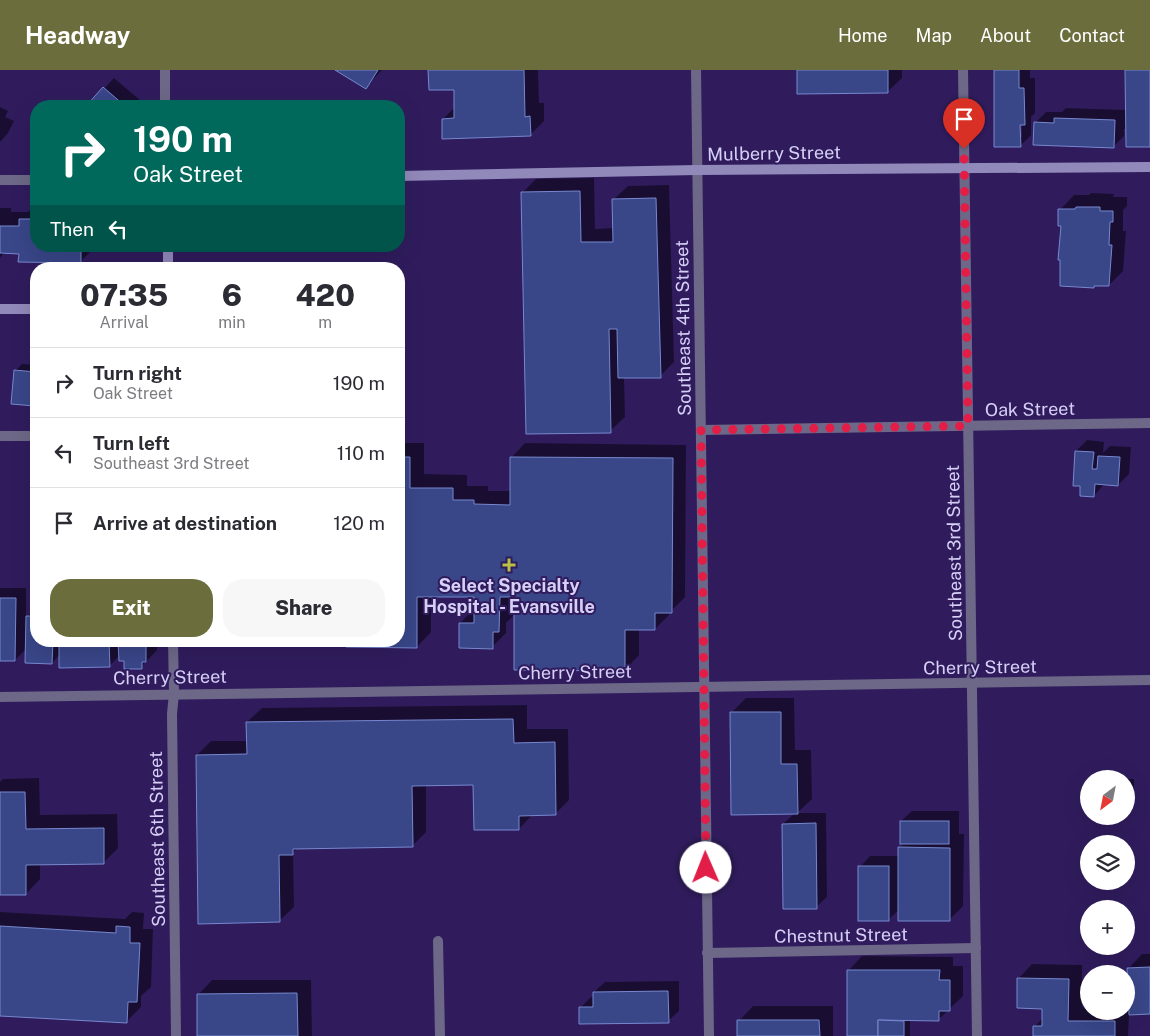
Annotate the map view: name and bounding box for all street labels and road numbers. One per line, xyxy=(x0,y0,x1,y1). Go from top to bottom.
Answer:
street label: Mulberry Street xyxy=(707,141,841,165)
street label: Southeast 4th Street xyxy=(671,240,695,416)
street label: Oak Street xyxy=(985,398,1075,420)
street label: Southeast 3rd Street xyxy=(942,465,966,641)
street label: Cherry Street xyxy=(923,656,1037,678)
street label: Cherry Street xyxy=(518,661,632,683)
street label: Cherry Street xyxy=(113,666,227,688)
street label: Southeast 6th Street xyxy=(145,751,169,927)
street label: Chestnut Street xyxy=(774,923,908,947)

